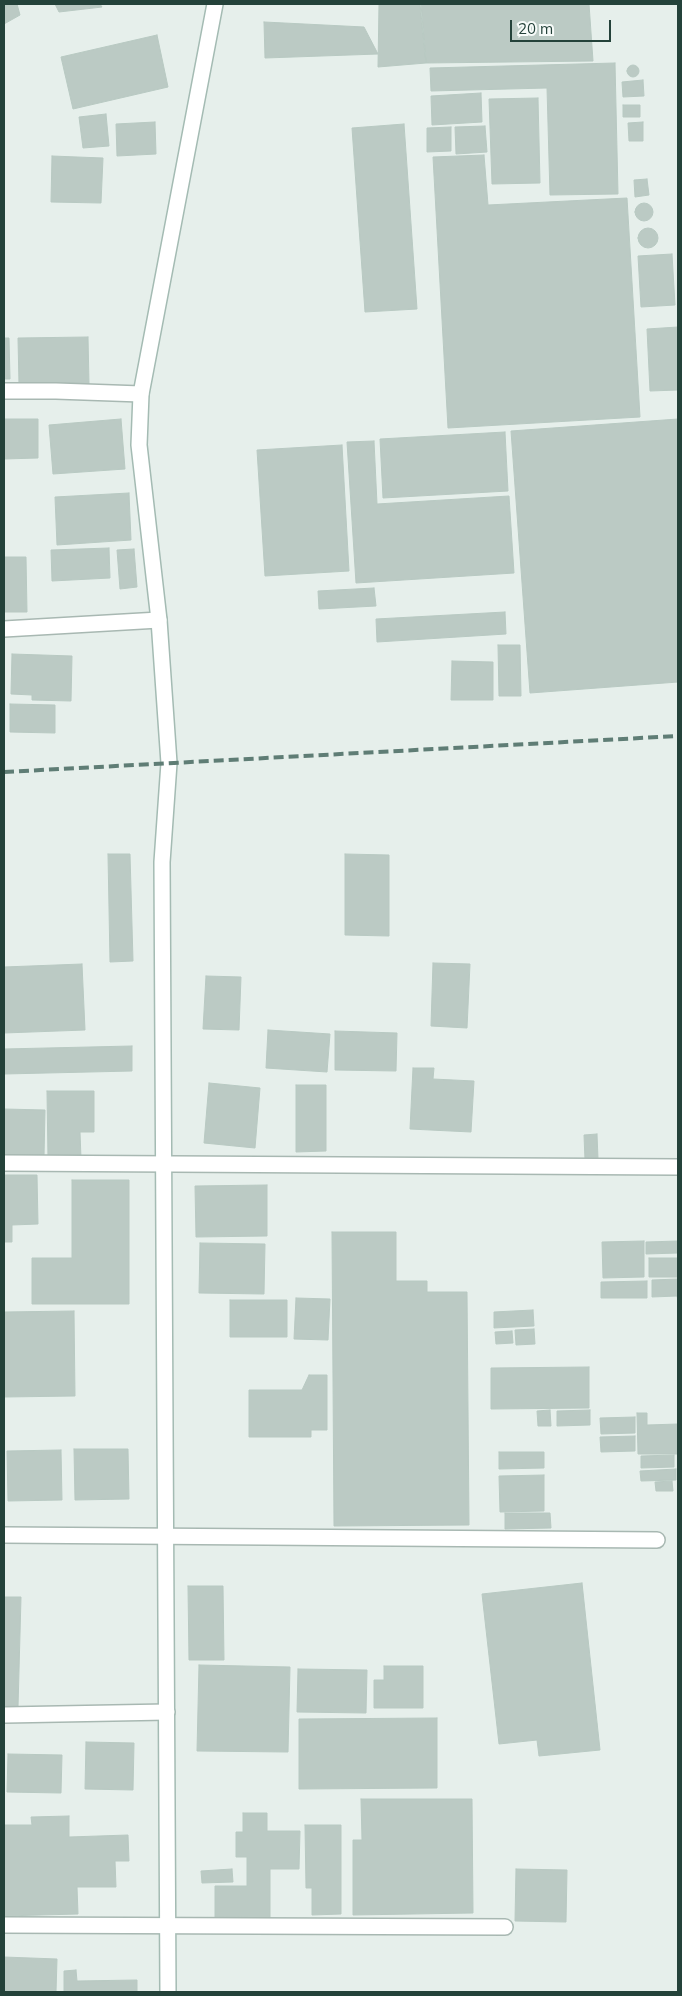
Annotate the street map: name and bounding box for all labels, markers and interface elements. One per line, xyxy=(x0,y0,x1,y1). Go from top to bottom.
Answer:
scale bar xyxy=(512,10,613,42)
text: 20 m xyxy=(518,19,553,38)

